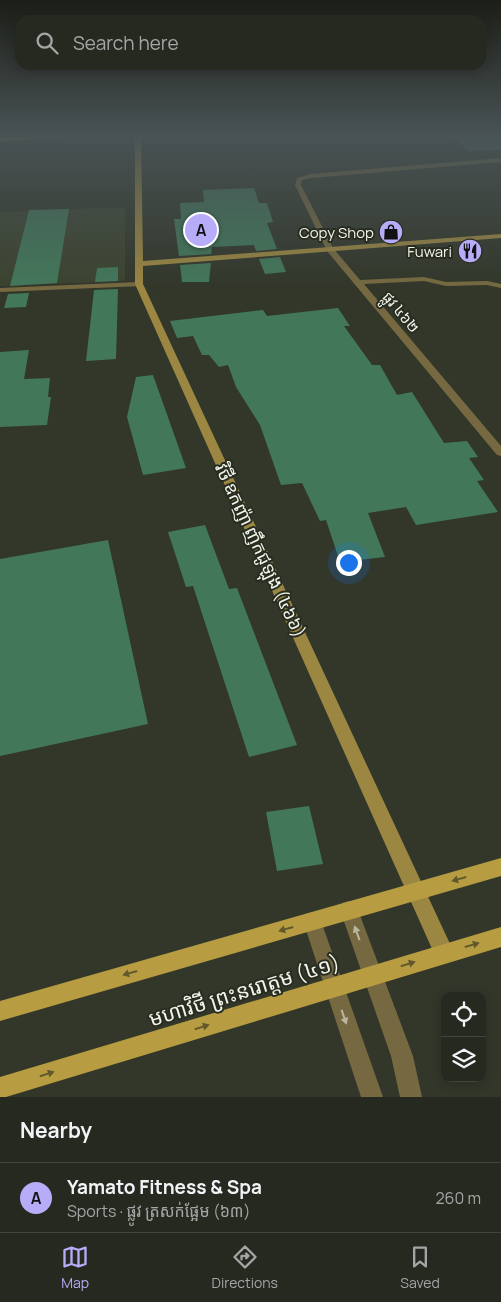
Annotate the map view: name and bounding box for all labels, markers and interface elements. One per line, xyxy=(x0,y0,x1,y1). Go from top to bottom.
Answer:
search box xyxy=(15,15,486,70)
icon: search xyxy=(33,29,61,57)
text: Search here xyxy=(73,30,179,56)
pin: A xyxy=(185,211,217,249)
shop icon: Copy Shop xyxy=(378,219,404,245)
place label: Copy Shop xyxy=(299,222,374,243)
restaurant icon: Fuwari xyxy=(457,238,483,264)
place label: Fuwari xyxy=(407,241,452,262)
street label: ផ្លូវ ៤៦២ xyxy=(375,287,424,339)
street label: វិថី ឧកញ៉ា ញឹកជូឡុង (៤៦៦) xyxy=(205,458,312,643)
your location xyxy=(336,550,362,576)
one-way arrow xyxy=(451,875,466,883)
one-way arrow xyxy=(278,925,293,933)
one-way arrow xyxy=(353,926,360,941)
one-way arrow xyxy=(465,940,480,948)
street label: មហាវិថី ព្រះនរោត្តម (៤១) xyxy=(145,948,343,1033)
one-way arrow xyxy=(400,960,415,968)
one-way arrow xyxy=(122,970,137,978)
map controls xyxy=(441,992,486,1082)
button: locate xyxy=(441,992,486,1037)
one-way arrow xyxy=(340,1010,348,1025)
one-way arrow xyxy=(195,1023,210,1031)
button: layers xyxy=(441,1037,486,1082)
one-way arrow xyxy=(39,1070,54,1078)
text: Nearby xyxy=(20,1116,92,1144)
text: Yamato Fitness & Spa xyxy=(67,1174,262,1200)
text: A xyxy=(31,1187,41,1209)
text: 260 m xyxy=(435,1187,481,1209)
text: Sports · ផ្លូវ ត្រសក់ផ្អែម (៦៣) xyxy=(67,1200,250,1222)
tab: Map xyxy=(61,1243,89,1292)
tab: Directions xyxy=(212,1243,278,1292)
tab: Saved xyxy=(400,1243,440,1292)

